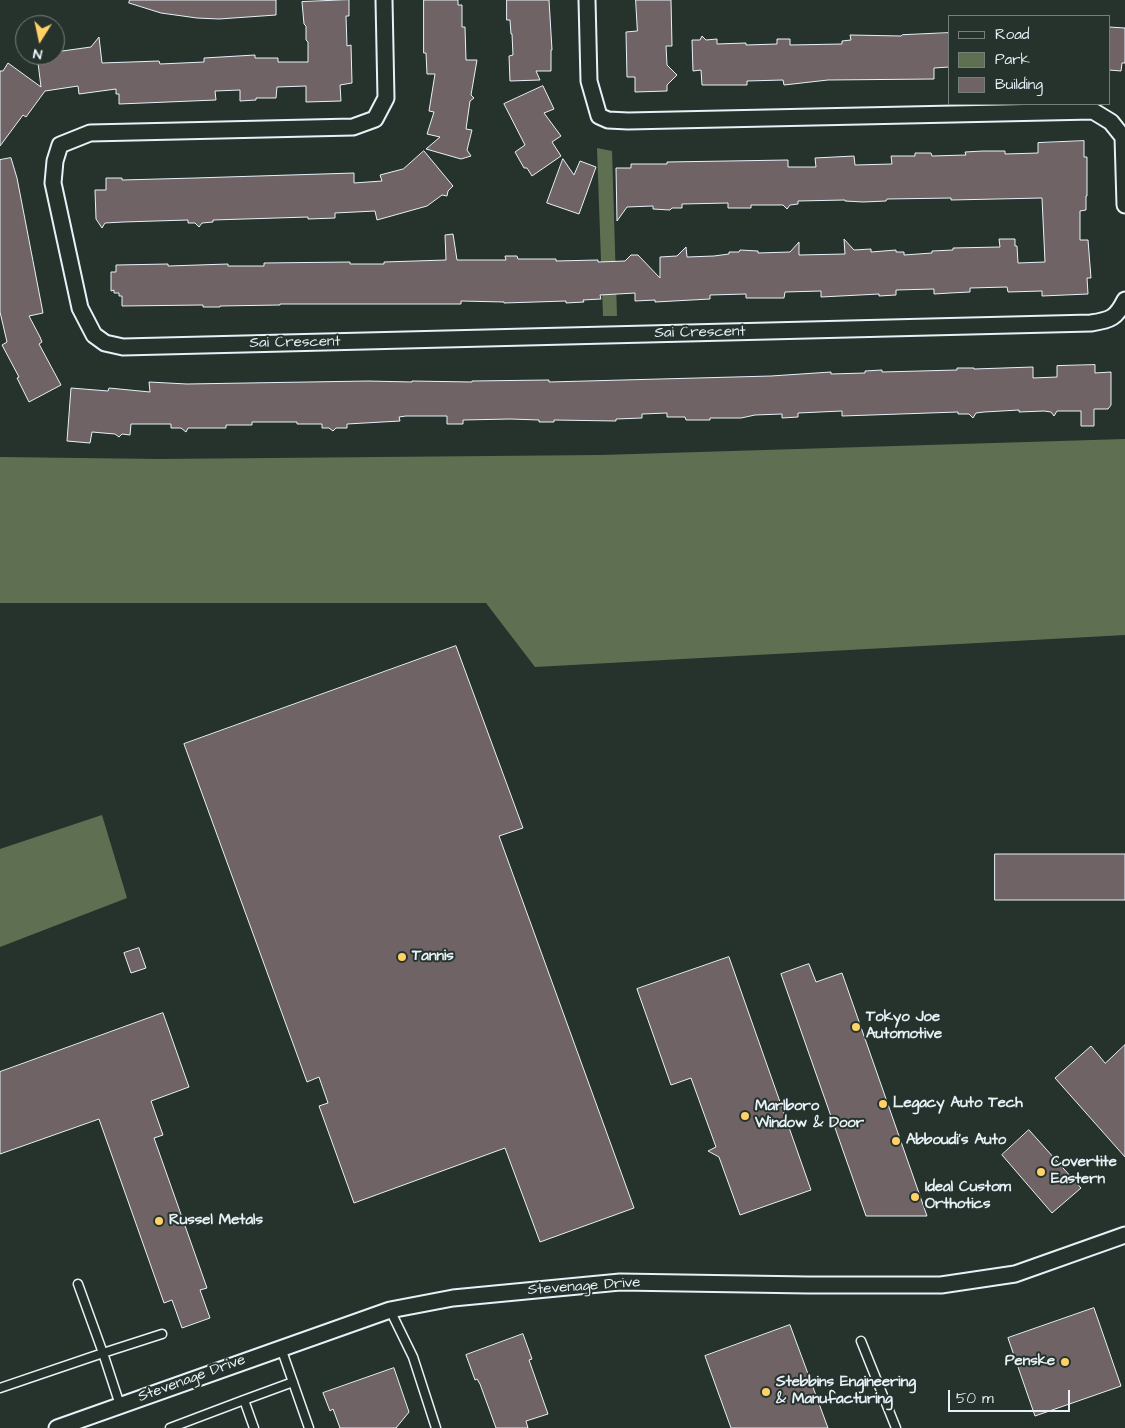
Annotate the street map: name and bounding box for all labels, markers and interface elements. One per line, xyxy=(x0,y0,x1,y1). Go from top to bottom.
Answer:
north arrow xyxy=(15,15,65,65)
legend xyxy=(948,15,1110,105)
text: Road xyxy=(995,24,1029,45)
text: N xyxy=(32,43,44,64)
text: Park xyxy=(995,49,1030,70)
text: Building xyxy=(995,74,1043,95)
street label: Sai Crescent xyxy=(654,323,746,343)
street label: Sai Crescent xyxy=(249,333,341,353)
place label: Tannis xyxy=(412,948,454,966)
marker: Tannis xyxy=(396,951,408,963)
place label: Tokyo Joe Automotive xyxy=(866,1009,942,1044)
marker: Tokyo Joe Automotive xyxy=(850,1021,862,1033)
place label: Legacy Auto Tech xyxy=(893,1095,1023,1113)
place label: Marlboro Window & Door xyxy=(755,1098,864,1133)
marker: Legacy Auto Tech xyxy=(877,1098,889,1110)
marker: Marlboro Window & Door xyxy=(739,1110,751,1122)
place label: Abboudi's Auto xyxy=(906,1132,1006,1150)
marker: Abboudi's Auto xyxy=(890,1135,902,1147)
place label: Covertite Eastern xyxy=(1051,1154,1117,1189)
marker: Covertite Eastern xyxy=(1035,1166,1047,1178)
place label: Ideal Custom Orthotics xyxy=(925,1179,1011,1214)
marker: Ideal Custom Orthotics xyxy=(909,1191,921,1203)
place label: Russel Metals xyxy=(169,1212,263,1230)
marker: Russel Metals xyxy=(153,1215,165,1227)
street label: Stevenage Drive xyxy=(527,1274,641,1300)
street label: Stevenage Drive xyxy=(136,1351,248,1407)
place label: Penske xyxy=(1005,1353,1055,1371)
marker: Penske xyxy=(1059,1356,1071,1368)
place label: Stebbins Engineering & Manufacturing xyxy=(776,1374,916,1409)
scale bar xyxy=(950,1380,1072,1412)
marker: Stebbins Engineering & Manufacturing xyxy=(760,1386,772,1398)
text: 50 m xyxy=(956,1388,994,1409)

